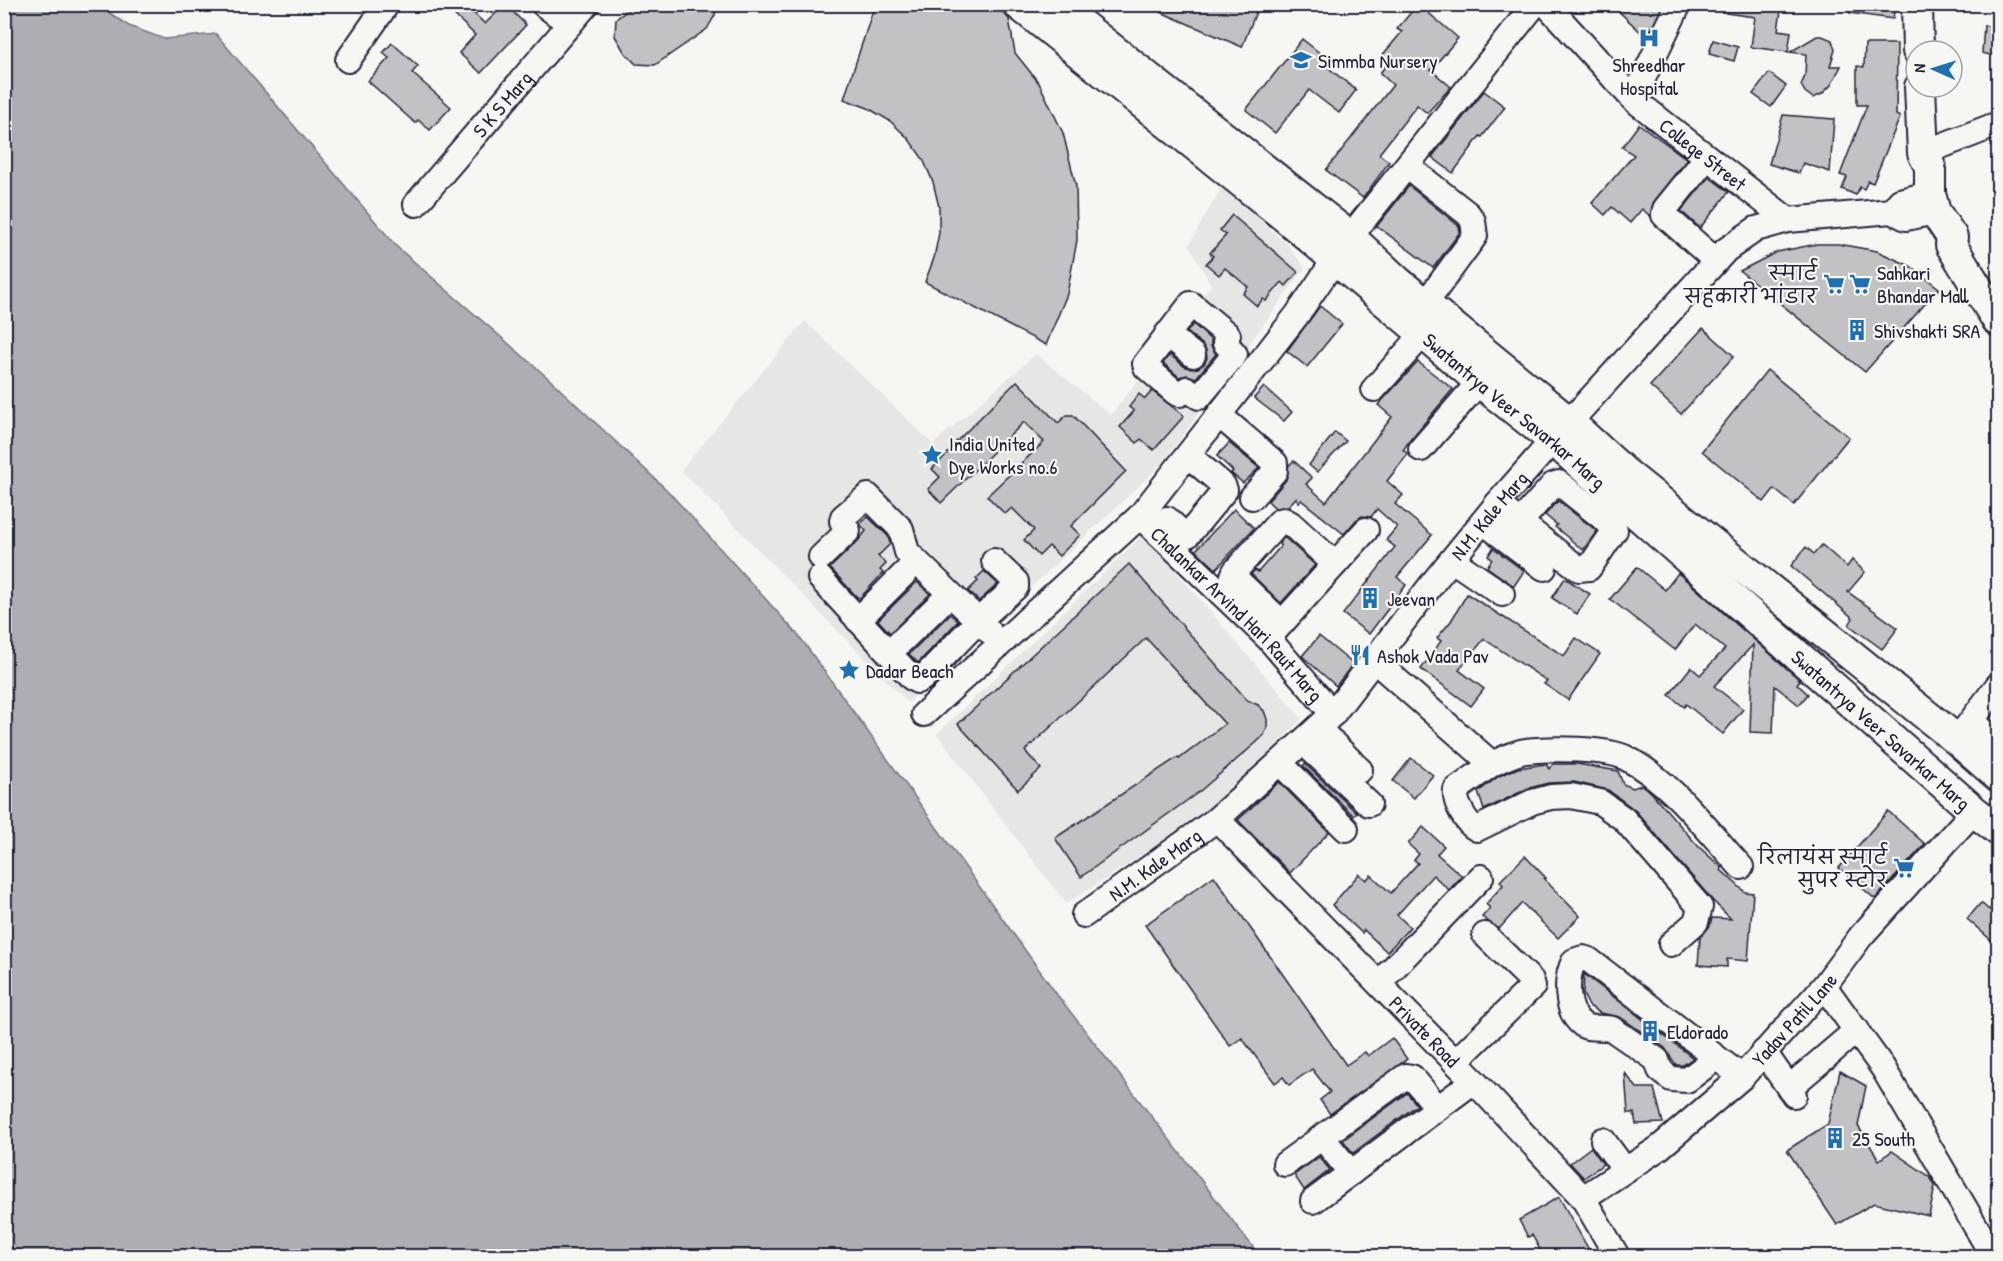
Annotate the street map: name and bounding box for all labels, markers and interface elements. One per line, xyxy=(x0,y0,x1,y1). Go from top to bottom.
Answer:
hospital icon: Shreedhar Hospital xyxy=(1637,26,1661,50)
north arrow xyxy=(1904,39,1964,99)
place label: Simmba Nursery xyxy=(1318,47,1438,74)
school or university icon: Simmba Nursery xyxy=(1289,48,1313,72)
place label: Shreedhar Hospital xyxy=(1613,51,1686,101)
text: N xyxy=(1908,63,1930,73)
street label: S K S Marg xyxy=(466,65,538,142)
street label: College Street xyxy=(1654,111,1753,197)
place label: स्मार्ट सहकारी भांडार xyxy=(1683,257,1819,309)
place label: Sahkari Bhandar Mall xyxy=(1877,259,1969,309)
supermarket icon: स्मार्ट सहकारी भांडार xyxy=(1822,272,1846,296)
supermarket icon: Sahkari Bhandar Mall xyxy=(1848,272,1872,296)
place label: Shivshakti SRA xyxy=(1874,317,1981,344)
building icon: Shivshakti SRA xyxy=(1845,318,1869,342)
street label: Swatantrya Veer Savarkar Marg xyxy=(1418,326,1612,494)
place label: India United Dye Works no.6 xyxy=(949,430,1058,480)
place icon: India United Dye Works no.6 xyxy=(920,443,944,467)
street label: N.M. Kale Marg xyxy=(1443,465,1534,565)
street label: Chalankar Arvind Hari Raut Marg xyxy=(1145,520,1330,707)
place label: Jeevan xyxy=(1387,585,1435,612)
building icon: Jeevan xyxy=(1358,586,1382,610)
place label: Ashok Vada Pav xyxy=(1377,642,1489,669)
restaurant icon: Ashok Vada Pav xyxy=(1348,643,1372,667)
street label: Swatantrya Veer Savarkar Marg xyxy=(1786,643,1977,816)
place label: Dadar Beach xyxy=(866,657,953,684)
place icon: Dadar Beach xyxy=(837,658,861,682)
street label: N.M. Kale Marg xyxy=(1103,821,1206,907)
place label: रिलायंस स्मार्ट सुपर स्टोर xyxy=(1757,841,1889,895)
supermarket icon: रिलायंस स्मार्ट सुपर स्टोर xyxy=(1892,856,1916,880)
street label: Yadav Patil Lane xyxy=(1745,967,1843,1071)
street label: Private Road xyxy=(1384,989,1466,1073)
place label: Eldorado xyxy=(1667,1018,1728,1045)
building icon: Eldorado xyxy=(1638,1019,1662,1043)
place label: 25 South xyxy=(1852,1125,1915,1152)
building icon: 25 South xyxy=(1823,1126,1847,1150)

